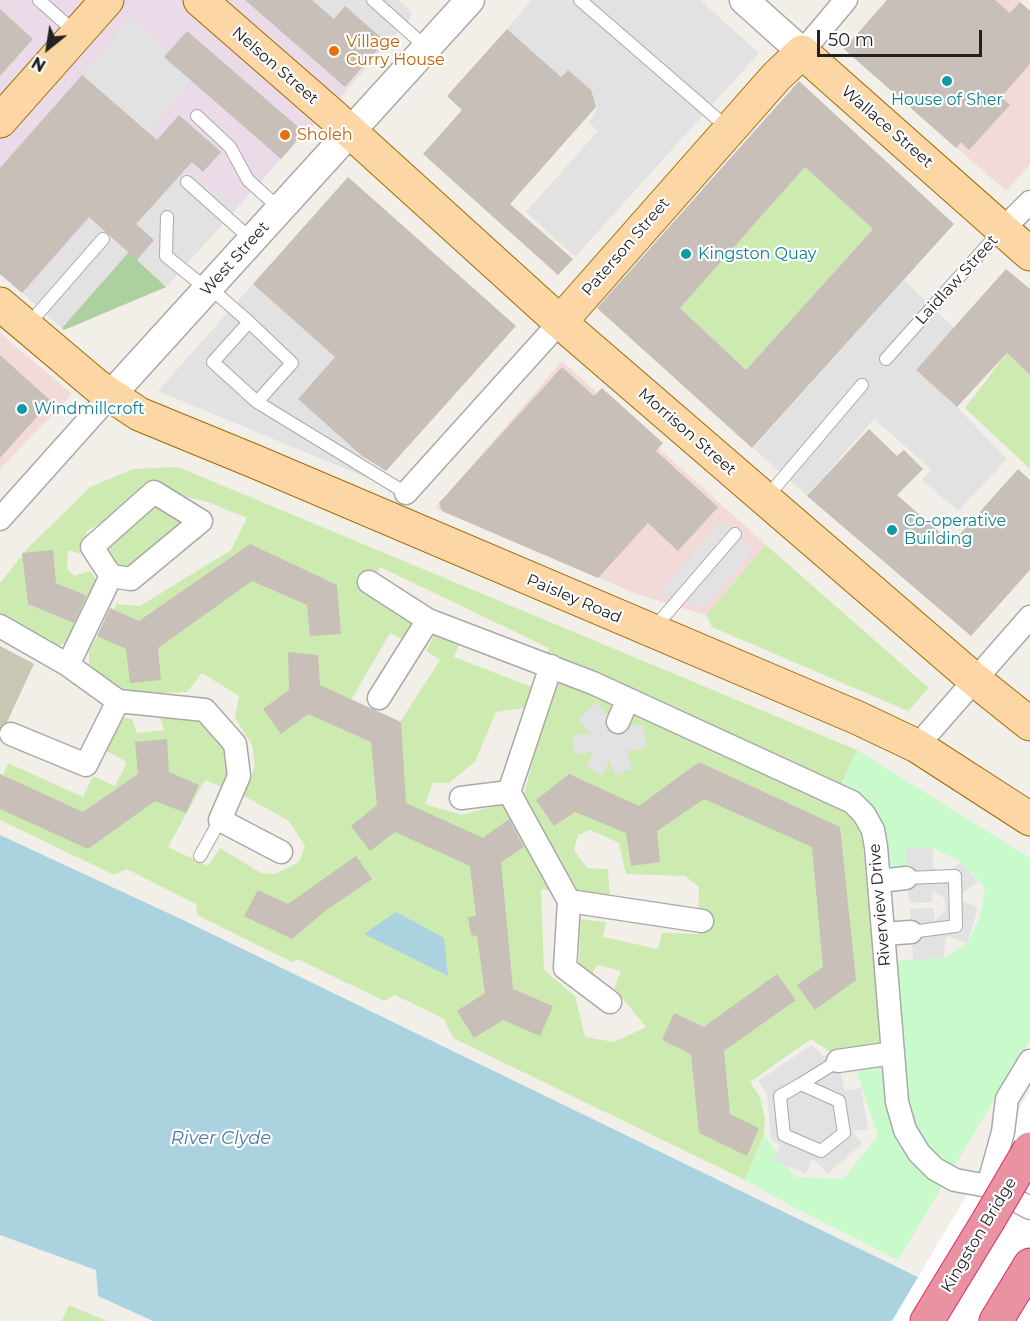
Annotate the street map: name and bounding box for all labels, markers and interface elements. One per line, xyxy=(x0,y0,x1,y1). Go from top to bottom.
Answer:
north arrow xyxy=(18,18,78,78)
scale bar xyxy=(820,18,985,56)
street label: Nelson Street xyxy=(228,23,322,109)
text: 50 m xyxy=(828,29,874,51)
place label: Village Curry House xyxy=(346,32,445,70)
marker: Village Curry House xyxy=(327,44,341,58)
text: N xyxy=(28,53,49,75)
marker: House of Sher xyxy=(940,74,954,88)
street label: Wallace Street xyxy=(837,82,937,172)
place label: House of Sher xyxy=(891,90,1003,110)
place label: Sholeh xyxy=(297,125,352,145)
marker: Sholeh xyxy=(278,128,292,142)
street label: Paterson Street xyxy=(578,194,674,300)
street label: West Street xyxy=(197,218,273,300)
street label: Laidlaw Street xyxy=(912,231,1002,329)
place label: Kingston Quay xyxy=(698,244,816,264)
marker: Kingston Quay xyxy=(679,247,693,261)
street label: Morrison Street xyxy=(634,384,740,480)
place label: Windmillcroft xyxy=(34,399,145,419)
marker: Windmillcroft xyxy=(15,402,29,416)
place label: Co-operative Building xyxy=(904,511,1006,549)
marker: Co-operative Building xyxy=(885,523,899,537)
street label: Paisley Road xyxy=(524,570,624,628)
street label: Riverview Drive xyxy=(865,843,895,967)
water label: River Clyde xyxy=(171,1128,271,1150)
street label: Kingston Bridge xyxy=(937,1174,1021,1296)

